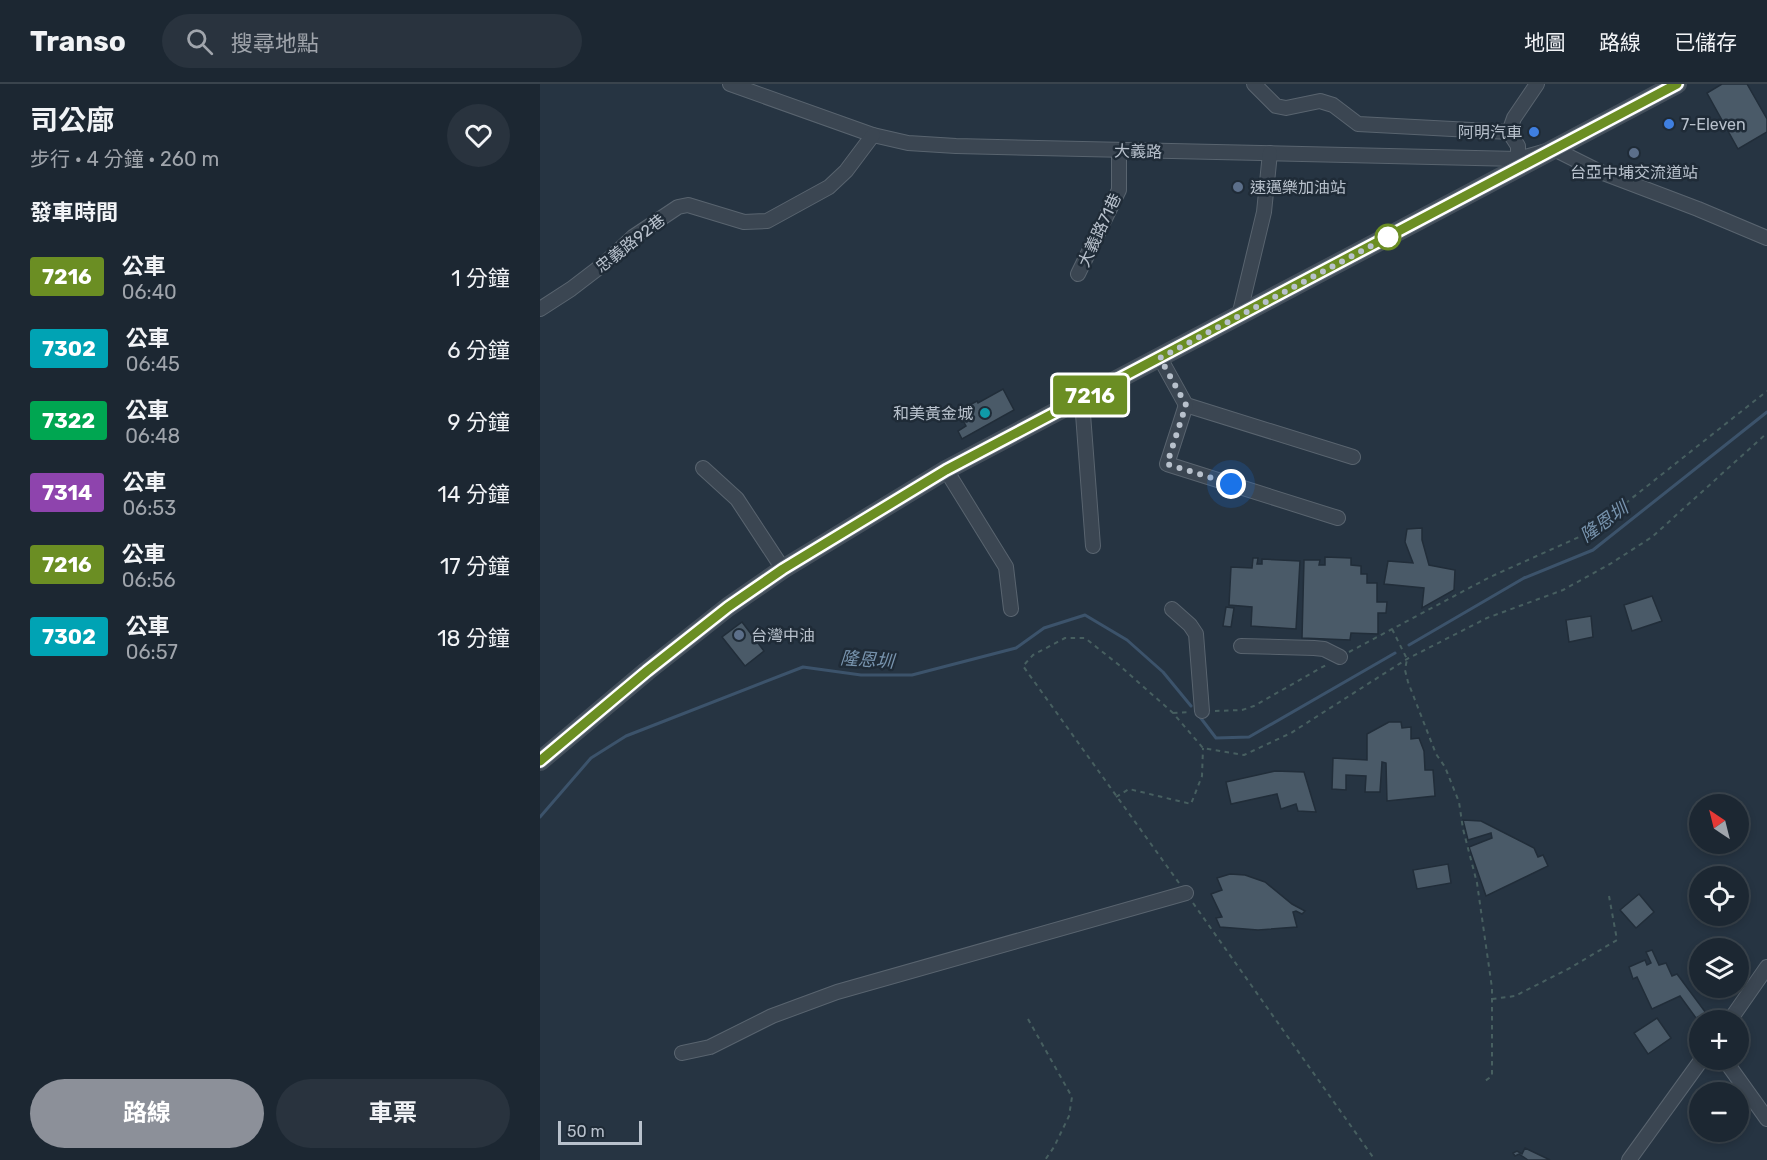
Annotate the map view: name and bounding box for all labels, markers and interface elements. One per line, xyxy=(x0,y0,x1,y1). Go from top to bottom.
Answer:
search box xyxy=(162,14,582,68)
text: Transo xyxy=(30,25,126,58)
icon: search xyxy=(183,25,216,58)
text: 搜尋地點 xyxy=(231,30,319,57)
text: 地圖 xyxy=(1524,30,1566,55)
text: 路線 xyxy=(1599,30,1641,55)
text: 已儲存 xyxy=(1674,30,1737,55)
text: 司公廍 xyxy=(30,104,114,137)
button: heart xyxy=(447,104,510,167)
place label: 7-Eleven xyxy=(1681,115,1746,134)
marker: 7-Eleven xyxy=(1662,117,1676,131)
place label: 阿明汽車 xyxy=(1458,123,1522,142)
marker: 阿明汽車 xyxy=(1527,125,1541,139)
street label: 大義路 xyxy=(1114,142,1162,161)
marker: 台亞中埔交流道站 xyxy=(1627,146,1641,160)
text: 步行 · 4 分鐘 · 260 m xyxy=(30,147,219,171)
place label: 台亞中埔交流道站 xyxy=(1570,163,1698,182)
place label: 速邁樂加油站 xyxy=(1250,178,1346,197)
marker: 速邁樂加油站 xyxy=(1231,180,1245,194)
street label: 大義路71巷 xyxy=(1074,190,1125,270)
text: 發車時間 xyxy=(30,199,118,226)
street label: 忠義路92巷 xyxy=(592,210,669,276)
unlabelled marker xyxy=(1375,224,1401,250)
text: 公車 xyxy=(122,253,166,280)
text: 7216 xyxy=(42,264,92,289)
text: 1 分鐘 xyxy=(451,265,510,292)
text: 06:40 xyxy=(122,280,177,304)
text: 公車 xyxy=(126,325,170,352)
text: 7302 xyxy=(42,336,96,361)
text: 6 分鐘 xyxy=(447,337,510,364)
text: 06:45 xyxy=(126,352,180,376)
line badge: 7216 xyxy=(1048,376,1132,414)
text: 7216 xyxy=(1065,383,1115,408)
text: 公車 xyxy=(125,397,169,424)
place label: 和美黃金城 xyxy=(893,404,973,423)
marker: 和美黃金城 xyxy=(978,406,992,420)
text: 7322 xyxy=(42,408,95,433)
text: 9 分鐘 xyxy=(448,409,510,436)
text: 06:48 xyxy=(125,424,180,448)
text: 公車 xyxy=(122,469,166,496)
your location xyxy=(1216,469,1246,499)
text: 7314 xyxy=(42,480,92,505)
text: 14 分鐘 xyxy=(438,481,510,508)
water label: 隆恩圳 xyxy=(1576,495,1635,547)
text: 06:53 xyxy=(122,496,176,520)
text: 公車 xyxy=(122,541,166,568)
text: 7216 xyxy=(42,552,92,577)
text: 17 分鐘 xyxy=(440,553,510,580)
text: 06:56 xyxy=(122,568,176,592)
text: 公車 xyxy=(126,613,170,640)
text: 7302 xyxy=(42,624,96,649)
text: 18 分鐘 xyxy=(437,625,510,652)
place label: 台灣中油 xyxy=(751,626,815,645)
marker: 台灣中油 xyxy=(732,628,746,642)
text: 06:57 xyxy=(126,640,178,664)
water label: 隆恩圳 xyxy=(839,647,898,673)
north arrow xyxy=(1689,794,1749,854)
map controls xyxy=(1689,794,1749,1142)
button: locate xyxy=(1689,866,1749,926)
button: layers xyxy=(1689,938,1749,998)
button: + xyxy=(1689,1010,1749,1070)
button: 路線 xyxy=(30,1079,264,1148)
button: 車票 xyxy=(276,1079,510,1148)
button: − xyxy=(1689,1082,1749,1142)
scale bar xyxy=(558,1118,642,1146)
text: 50 m xyxy=(567,1122,605,1141)

